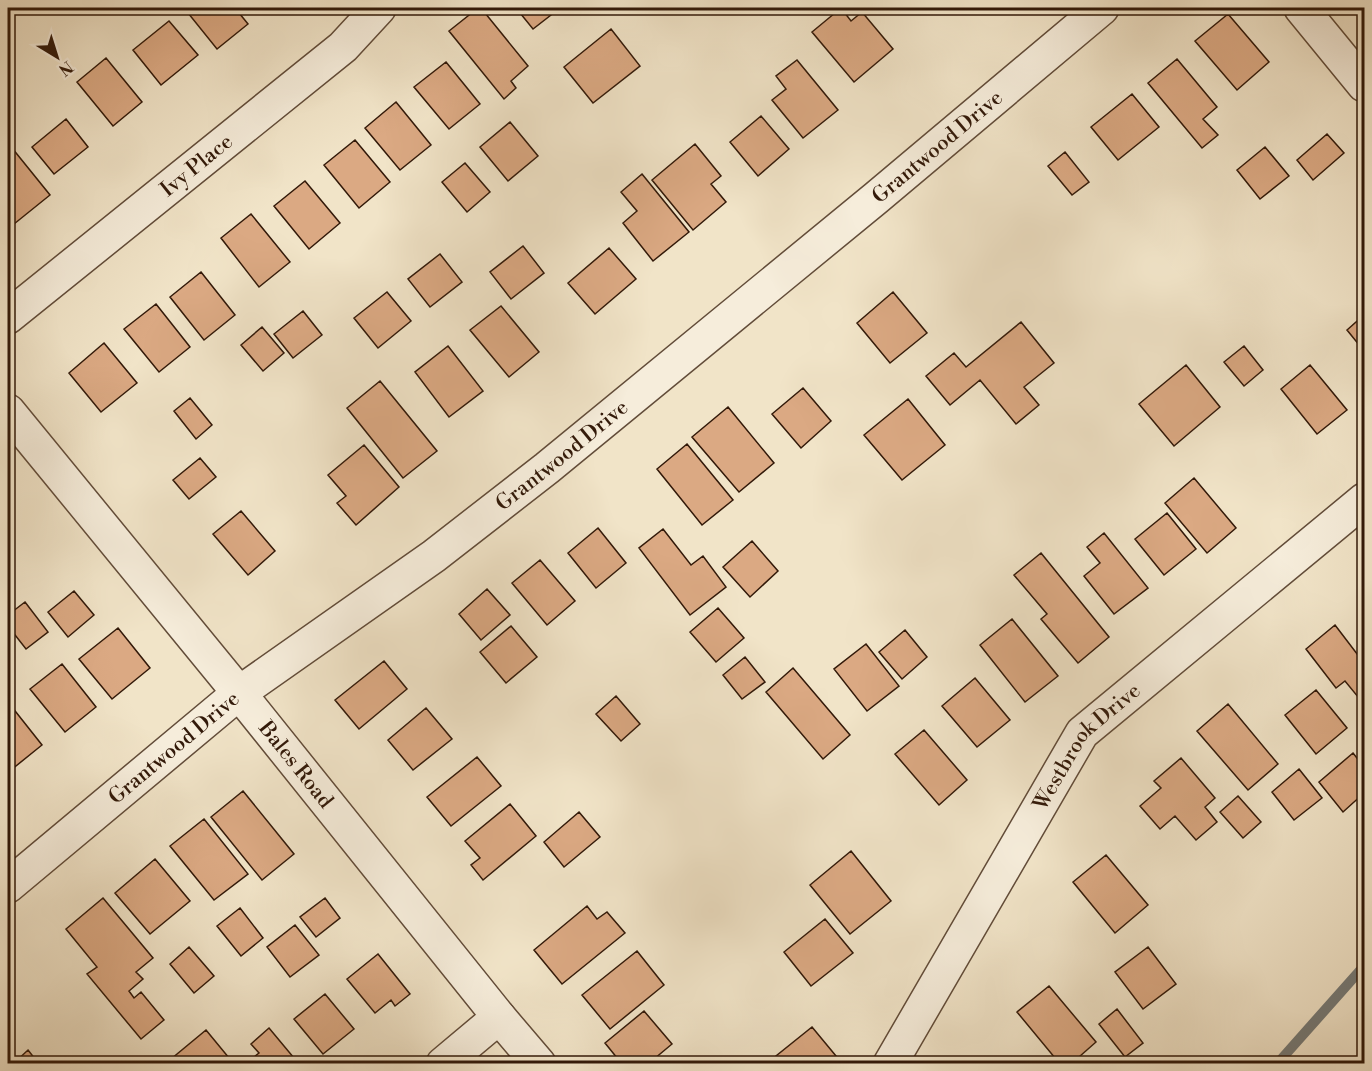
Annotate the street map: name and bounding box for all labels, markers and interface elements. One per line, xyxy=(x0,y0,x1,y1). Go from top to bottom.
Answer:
north arrow xyxy=(27,27,87,87)
text: N xyxy=(54,56,77,80)
street label: Grantwood Drive xyxy=(867,85,1008,210)
street label: Ivy Place xyxy=(156,129,238,203)
street label: Grantwood Drive xyxy=(491,395,634,517)
street label: Westbrook Drive xyxy=(1027,678,1146,816)
street label: Grantwood Drive xyxy=(104,686,245,810)
street label: Bales Road xyxy=(252,715,338,814)

